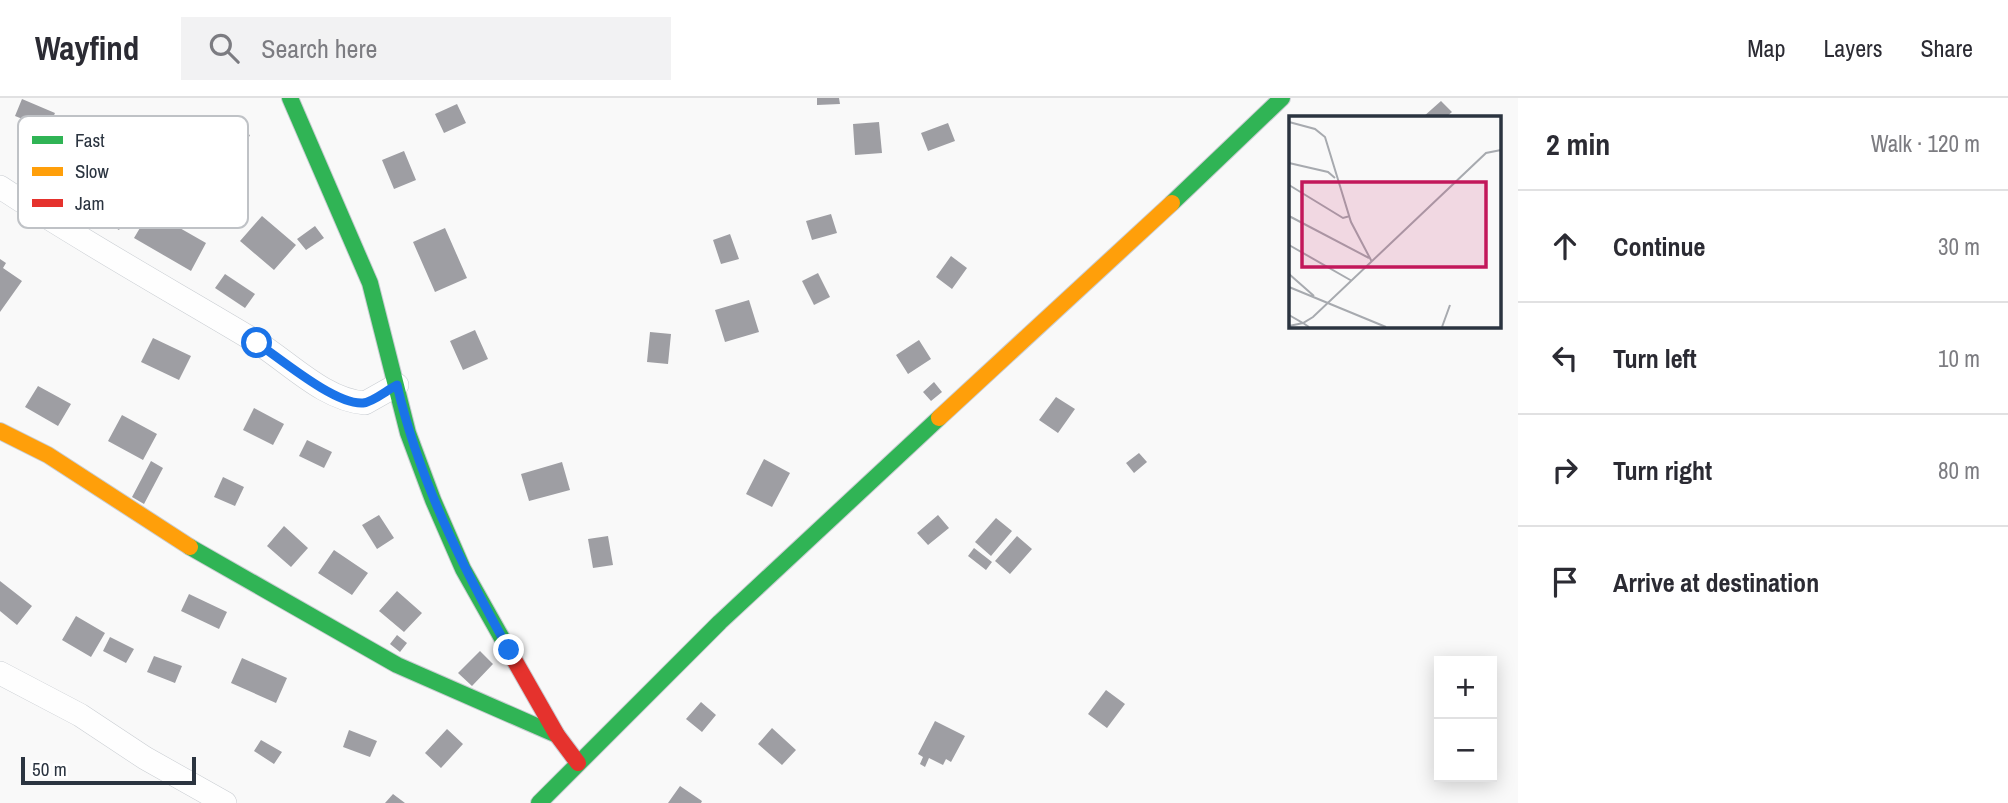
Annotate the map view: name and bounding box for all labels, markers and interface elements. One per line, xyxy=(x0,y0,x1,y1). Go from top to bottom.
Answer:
search box xyxy=(181,17,671,80)
text: Wayfind xyxy=(35,26,139,70)
icon: search xyxy=(205,29,243,67)
text: Search here xyxy=(261,31,377,66)
text: Map xyxy=(1747,32,1785,64)
text: Layers xyxy=(1823,32,1882,64)
text: Share xyxy=(1920,32,1973,64)
legend xyxy=(18,116,248,228)
inset map xyxy=(1289,116,1500,327)
text: 2 min xyxy=(1546,124,1610,164)
text: Fast xyxy=(75,127,105,153)
text: Walk · 120 m xyxy=(1871,128,1980,159)
text: Slow xyxy=(75,158,110,184)
text: Jam xyxy=(75,190,104,216)
icon: ahead xyxy=(1546,227,1584,265)
text: Continue xyxy=(1613,229,1705,264)
text: 30 m xyxy=(1938,231,1980,262)
route start xyxy=(241,327,272,358)
icon: left xyxy=(1546,339,1584,377)
text: Turn left xyxy=(1613,341,1697,376)
text: 10 m xyxy=(1938,343,1980,374)
icon: right xyxy=(1546,451,1584,489)
text: Turn right xyxy=(1613,453,1712,488)
text: 80 m xyxy=(1938,455,1980,486)
icon: arrive xyxy=(1546,563,1584,601)
text: Arrive at destination xyxy=(1613,565,1819,600)
route end xyxy=(493,634,524,665)
map controls xyxy=(1434,656,1497,782)
button: + xyxy=(1434,656,1497,719)
button: − xyxy=(1434,719,1497,782)
scale bar xyxy=(21,754,196,786)
text: 50 m xyxy=(32,756,67,782)

